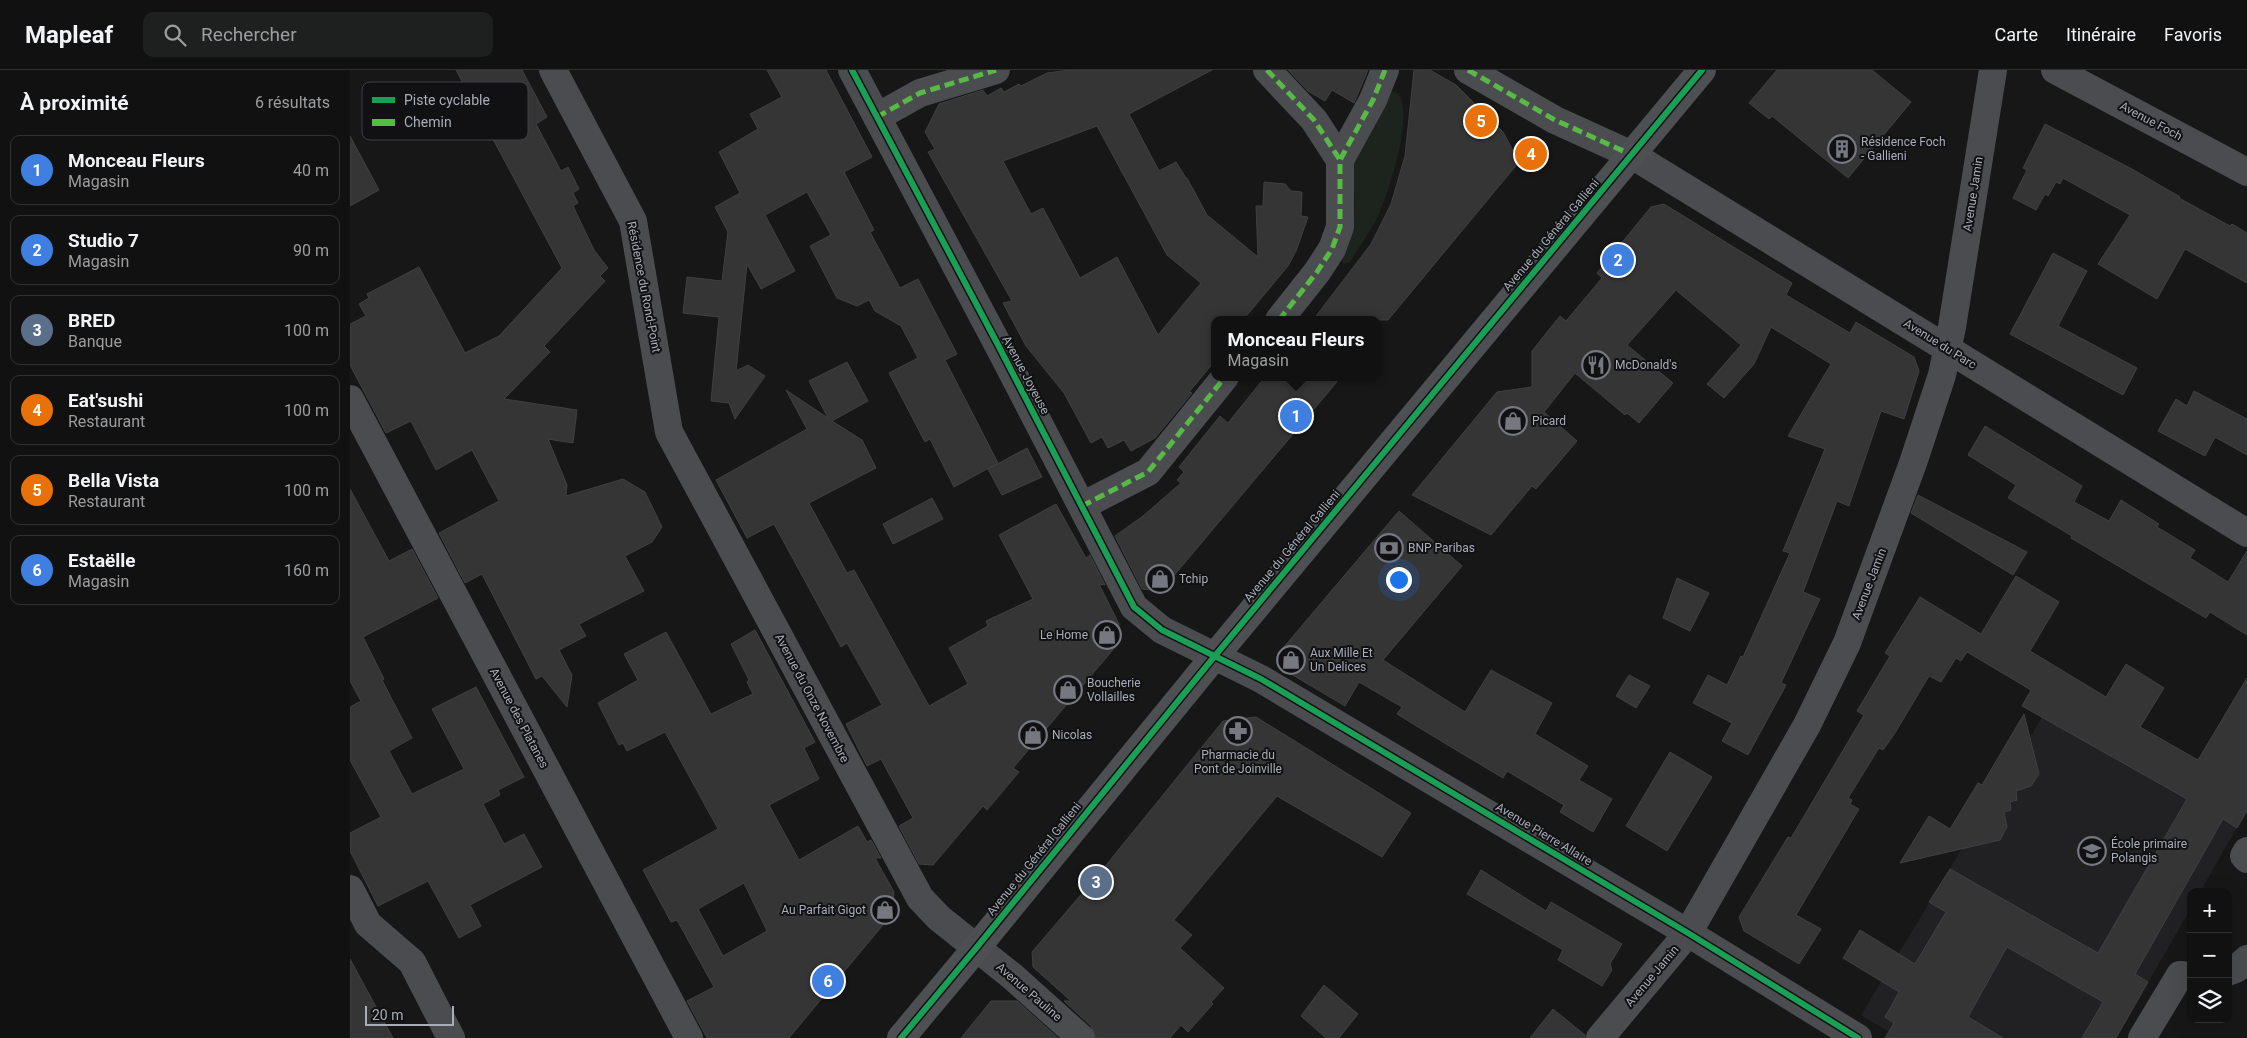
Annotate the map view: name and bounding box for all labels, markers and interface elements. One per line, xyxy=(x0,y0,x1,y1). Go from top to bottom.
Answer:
search box xyxy=(143,12,493,57)
text: Mapleaf xyxy=(25,21,113,49)
icon: search xyxy=(161,21,189,49)
text: Rechercher xyxy=(201,23,297,46)
text: Carte xyxy=(1995,24,2038,45)
text: Itinéraire xyxy=(2066,24,2136,45)
text: Favoris xyxy=(2164,24,2222,45)
legend xyxy=(362,82,528,140)
text: À proximité xyxy=(20,91,129,115)
text: Piste cyclable xyxy=(404,92,490,108)
text: 6 résultats xyxy=(255,93,330,112)
street label: Avenue Foch xyxy=(2117,99,2185,143)
pin: 5 xyxy=(1465,102,1497,140)
text: Chemin xyxy=(404,114,452,130)
building icon: Résidence Foch - Gallieni xyxy=(1827,134,1857,164)
pin: 4 xyxy=(1515,135,1547,173)
place label: Résidence Foch - Gallieni xyxy=(1861,135,1946,163)
text: Monceau Fleurs xyxy=(68,149,205,172)
street label: Avenue Jamin xyxy=(1960,156,1986,232)
text: 1 xyxy=(32,161,42,180)
text: 40 m xyxy=(293,161,329,180)
text: Magasin xyxy=(68,172,129,191)
street label: Avenue du Général Gallieni xyxy=(1500,176,1602,294)
street label: Résidence du Rond-Point xyxy=(624,220,664,354)
text: Studio 7 xyxy=(68,229,139,252)
text: 2 xyxy=(32,241,42,260)
text: 90 m xyxy=(293,241,329,260)
pin: 2 xyxy=(1602,241,1634,279)
text: Magasin xyxy=(68,252,129,271)
text: BRED xyxy=(68,309,115,332)
popup xyxy=(1211,316,1381,381)
street label: Avenue du Parc xyxy=(1901,316,1979,372)
text: 3 xyxy=(32,321,42,340)
text: 100 m xyxy=(284,321,329,340)
text: Monceau Fleurs xyxy=(1228,328,1364,351)
text: Banque xyxy=(68,332,122,351)
street label: Avenue Joyeuse xyxy=(999,333,1053,417)
restaurant icon: McDonald's xyxy=(1581,350,1611,380)
text: Magasin xyxy=(1228,351,1289,370)
place label: McDonald's xyxy=(1615,358,1677,372)
text: Eat'sushi xyxy=(68,389,143,412)
pin: 1 xyxy=(1280,397,1312,435)
text: 4 xyxy=(32,401,42,420)
text: 100 m xyxy=(284,401,329,420)
shop icon: Picard xyxy=(1498,406,1528,436)
text: Restaurant xyxy=(68,412,145,431)
place label: Picard xyxy=(1532,414,1566,428)
text: Bella Vista xyxy=(68,469,159,492)
text: 5 xyxy=(32,481,42,500)
text: 100 m xyxy=(284,481,329,500)
street label: Avenue du Général Gallieni xyxy=(1241,487,1343,605)
text: Restaurant xyxy=(68,492,145,511)
bank icon: BNP Paribas xyxy=(1374,533,1404,563)
place label: BNP Paribas xyxy=(1408,541,1475,555)
street label: Avenue Jamin xyxy=(1849,546,1889,622)
text: Estaëlle xyxy=(68,549,136,572)
text: 6 xyxy=(32,561,42,580)
text: 160 m xyxy=(284,561,329,580)
shop icon: Tchip xyxy=(1145,564,1175,594)
your location xyxy=(1386,567,1412,593)
text: Magasin xyxy=(68,572,129,591)
place label: Tchip xyxy=(1179,572,1208,586)
shop icon: Le Home xyxy=(1092,620,1122,650)
place label: Le Home xyxy=(1040,628,1088,642)
street label: Avenue du Onze Novembre xyxy=(772,631,852,765)
shop icon: Aux Mille Et Un Delices xyxy=(1276,645,1306,675)
place label: Aux Mille Et Un Delices xyxy=(1310,646,1373,674)
street label: Avenue des Platanes xyxy=(487,666,551,770)
shop icon: Boucherie Vollailles xyxy=(1053,675,1083,705)
place label: Boucherie Vollailles xyxy=(1087,676,1141,704)
pharmacy icon: Pharmacie du Pont de Joinville xyxy=(1223,716,1253,746)
shop icon: Nicolas xyxy=(1018,720,1048,750)
place label: Nicolas xyxy=(1052,728,1092,742)
place label: Pharmacie du Pont de Joinville xyxy=(1194,748,1282,776)
street label: Avenue du Général Gallieni xyxy=(984,799,1084,918)
street label: Avenue Pierre Allaire xyxy=(1493,800,1595,868)
school or university icon: École primaire Polangis xyxy=(2077,836,2107,866)
place label: École primaire Polangis xyxy=(2111,836,2187,865)
pin: 3 xyxy=(1080,863,1112,901)
map controls xyxy=(2187,888,2232,1023)
button: + xyxy=(2187,888,2232,933)
shop icon: Au Parfait Gigot xyxy=(870,895,900,925)
place label: Au Parfait Gigot xyxy=(781,903,866,917)
button: − xyxy=(2187,933,2232,978)
street label: Avenue Jamin xyxy=(1622,943,1682,1009)
street label: Avenue Pauline xyxy=(994,960,1064,1024)
pin: 6 xyxy=(812,962,844,1000)
button: layers xyxy=(2187,978,2232,1023)
scale bar xyxy=(365,1003,454,1026)
text: 20 m xyxy=(372,1007,404,1023)

